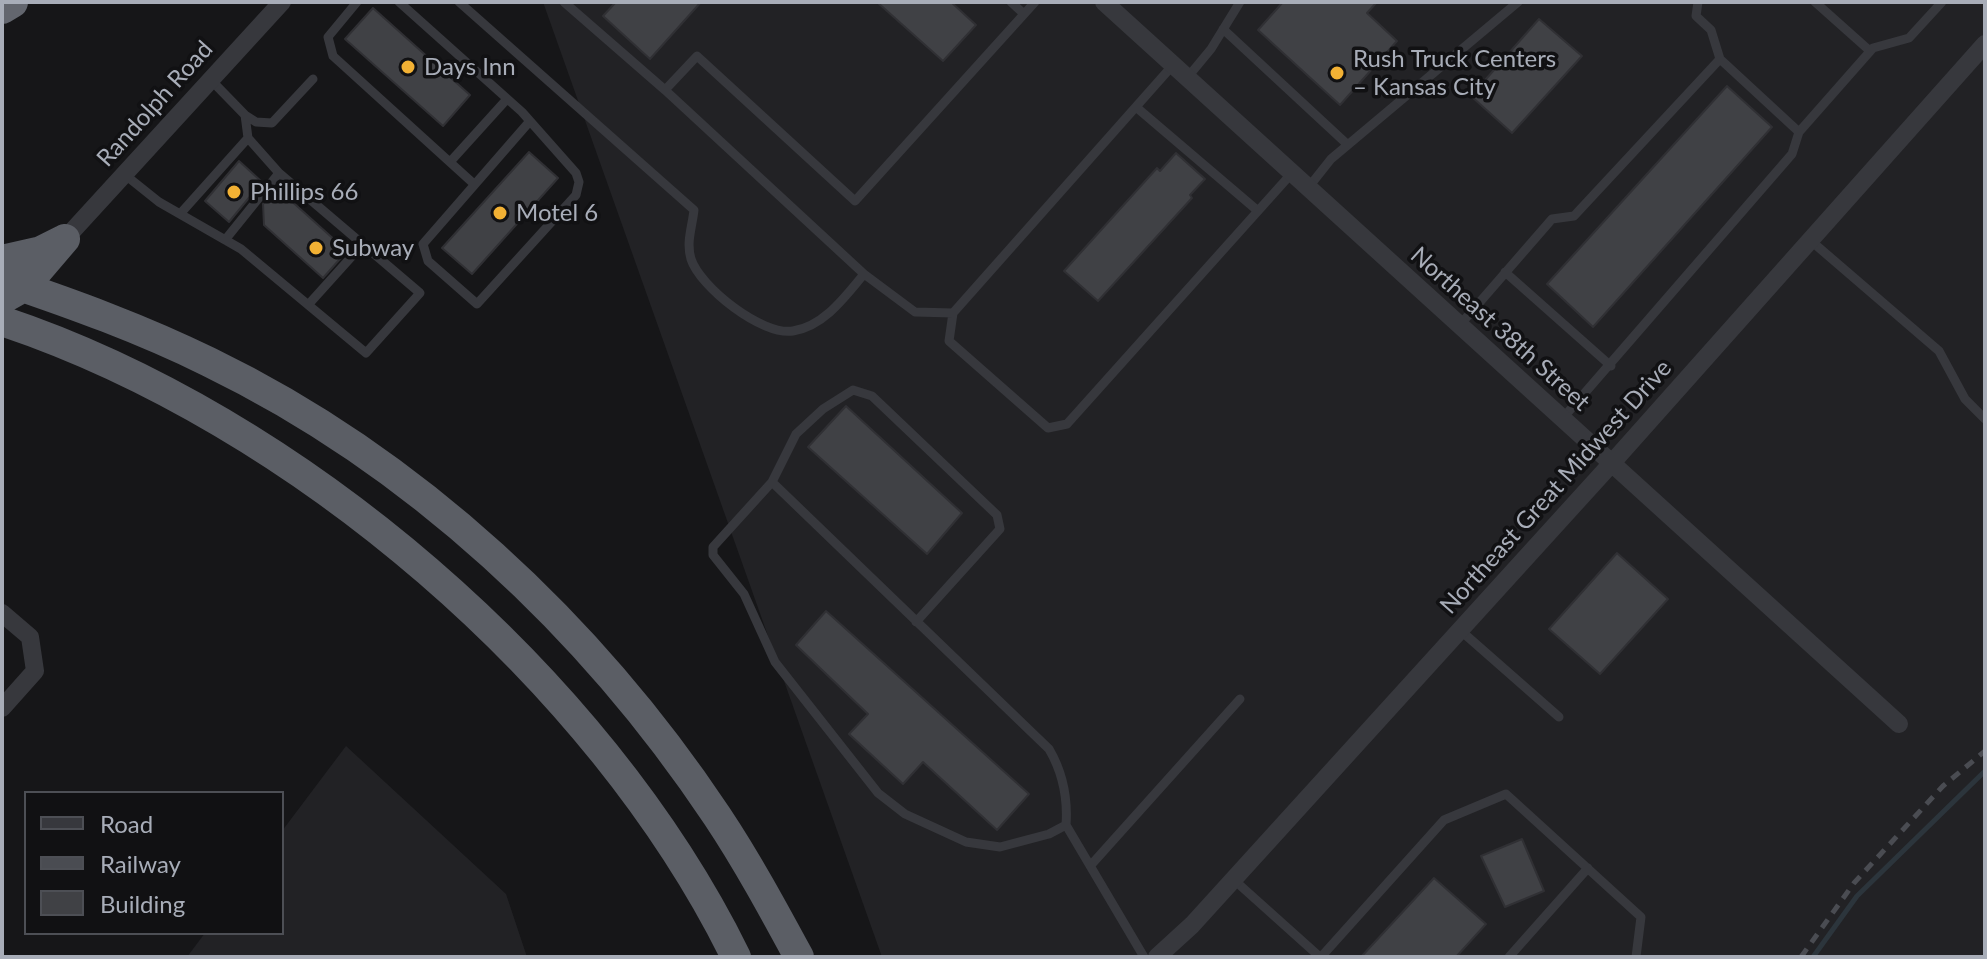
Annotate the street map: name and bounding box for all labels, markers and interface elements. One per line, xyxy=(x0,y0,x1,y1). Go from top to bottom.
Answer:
street label: Randolph Road xyxy=(91,35,219,173)
place label: Rush Truck Centers – Kansas City xyxy=(1353,45,1556,101)
place label: Days Inn xyxy=(424,53,516,81)
marker: Days Inn xyxy=(399,58,417,76)
marker: Rush Truck Centers – Kansas City xyxy=(1328,64,1346,82)
place label: Phillips 66 xyxy=(250,178,358,206)
marker: Phillips 66 xyxy=(225,183,243,201)
place label: Motel 6 xyxy=(516,199,598,227)
marker: Motel 6 xyxy=(491,204,509,222)
place label: Subway xyxy=(332,234,414,262)
marker: Subway xyxy=(307,239,325,257)
street label: Northeast 38th Street xyxy=(1404,241,1596,417)
street label: Northeast Great Midwest Drive xyxy=(1434,354,1678,620)
legend xyxy=(24,791,284,935)
text: Road xyxy=(100,809,153,838)
text: Railway xyxy=(100,849,181,878)
text: Building xyxy=(100,889,185,918)

